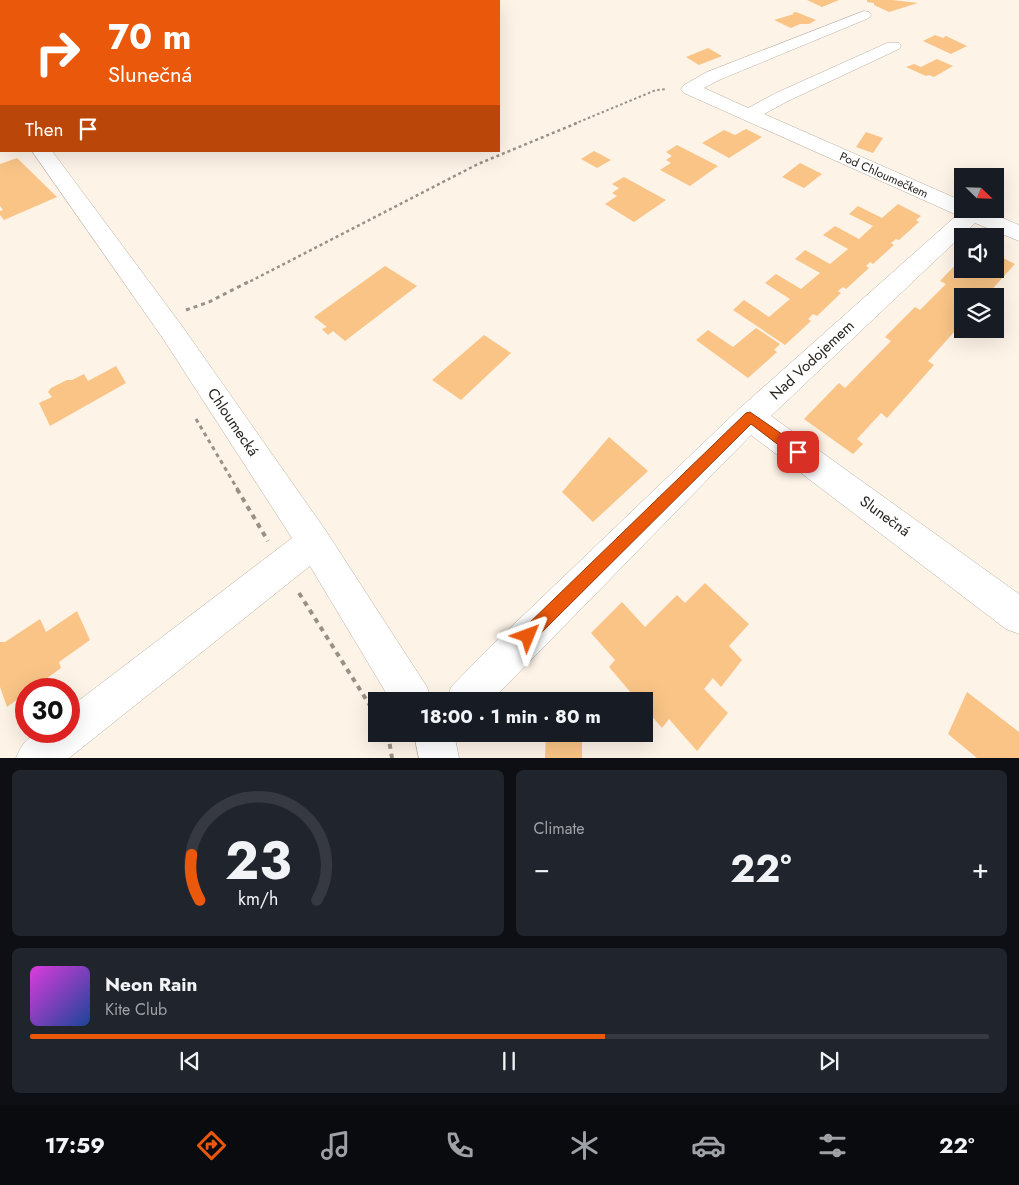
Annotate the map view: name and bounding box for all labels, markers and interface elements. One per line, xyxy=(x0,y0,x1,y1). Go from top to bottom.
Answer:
text: 70 m xyxy=(108,12,191,62)
icon: right xyxy=(25,20,90,85)
text: Slunečná xyxy=(108,58,192,90)
icon: arrive xyxy=(74,115,102,143)
text: Then xyxy=(25,116,64,143)
street label: Pod Chloumečkem xyxy=(837,147,931,203)
north arrow xyxy=(954,168,1004,218)
map controls xyxy=(954,168,1004,338)
button: sound xyxy=(954,228,1004,278)
button: layers xyxy=(954,288,1004,338)
street label: Nad Vodojemem xyxy=(765,315,859,405)
street label: Chloumecká xyxy=(202,383,264,461)
pin xyxy=(777,431,819,473)
icon: arrive xyxy=(784,438,812,466)
street label: Slunečná xyxy=(855,490,915,542)
position arrow xyxy=(501,609,553,661)
speed limit sign: 30 xyxy=(15,678,80,743)
text: 18:00 · 1 min · 80 m xyxy=(420,703,601,730)
text: Climate xyxy=(534,817,585,840)
text: 23 xyxy=(225,823,291,899)
text: 22° xyxy=(730,841,791,896)
text: − xyxy=(534,848,550,889)
text: + xyxy=(972,848,989,889)
text: km/h xyxy=(238,886,278,912)
text: Neon Rain xyxy=(105,971,198,998)
text: Kite Club xyxy=(105,998,167,1021)
icon: previous xyxy=(176,1047,204,1075)
icon: pause xyxy=(495,1047,523,1075)
icon: next xyxy=(815,1047,843,1075)
icon: directions xyxy=(194,1128,229,1163)
icon: music xyxy=(318,1128,353,1163)
icon: phone xyxy=(442,1128,477,1163)
icon: climate xyxy=(567,1128,602,1163)
icon: car xyxy=(691,1128,726,1163)
icon: filters xyxy=(815,1128,850,1163)
text: 17:59 xyxy=(45,1129,105,1161)
text: 22° xyxy=(939,1129,974,1161)

